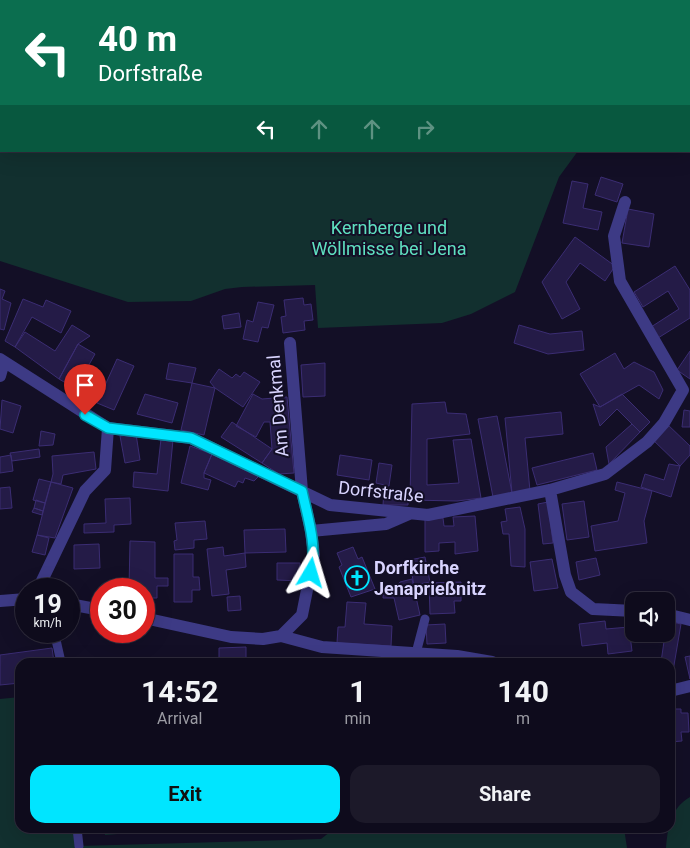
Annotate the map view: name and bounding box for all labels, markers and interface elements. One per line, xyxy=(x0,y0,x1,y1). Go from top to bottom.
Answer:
text: 40 m xyxy=(98,19,177,60)
icon: left xyxy=(15,20,80,85)
text: Dorfstraße xyxy=(98,61,203,86)
icon: left xyxy=(252,115,280,143)
icon: ahead xyxy=(305,115,333,143)
icon: ahead xyxy=(358,115,386,143)
icon: right xyxy=(411,115,439,143)
park label: Kernberge und Wöllmisse bei Jena xyxy=(311,217,467,259)
street label: Am Denkmal xyxy=(263,354,292,458)
pin xyxy=(64,364,106,415)
icon: arrive xyxy=(71,371,99,399)
street label: Dorfstraße xyxy=(337,477,425,506)
position arrow xyxy=(284,546,336,598)
place label: Dorfkirche Jenaprießnitz xyxy=(374,557,486,599)
church icon: Dorfkirche Jenaprießnitz xyxy=(344,565,370,591)
speed limit sign: 30 xyxy=(90,578,155,643)
text: 19 xyxy=(33,590,62,619)
map controls xyxy=(625,592,675,642)
button: sound xyxy=(625,592,675,642)
text: km/h xyxy=(33,616,62,630)
text: 14:52 xyxy=(141,674,218,709)
text: 1 xyxy=(349,674,366,709)
text: 140 xyxy=(497,674,549,709)
text: Arrival xyxy=(157,709,202,728)
text: min xyxy=(344,709,371,728)
text: m xyxy=(516,709,530,728)
button: Exit xyxy=(30,765,340,823)
button: Share xyxy=(350,765,660,823)

